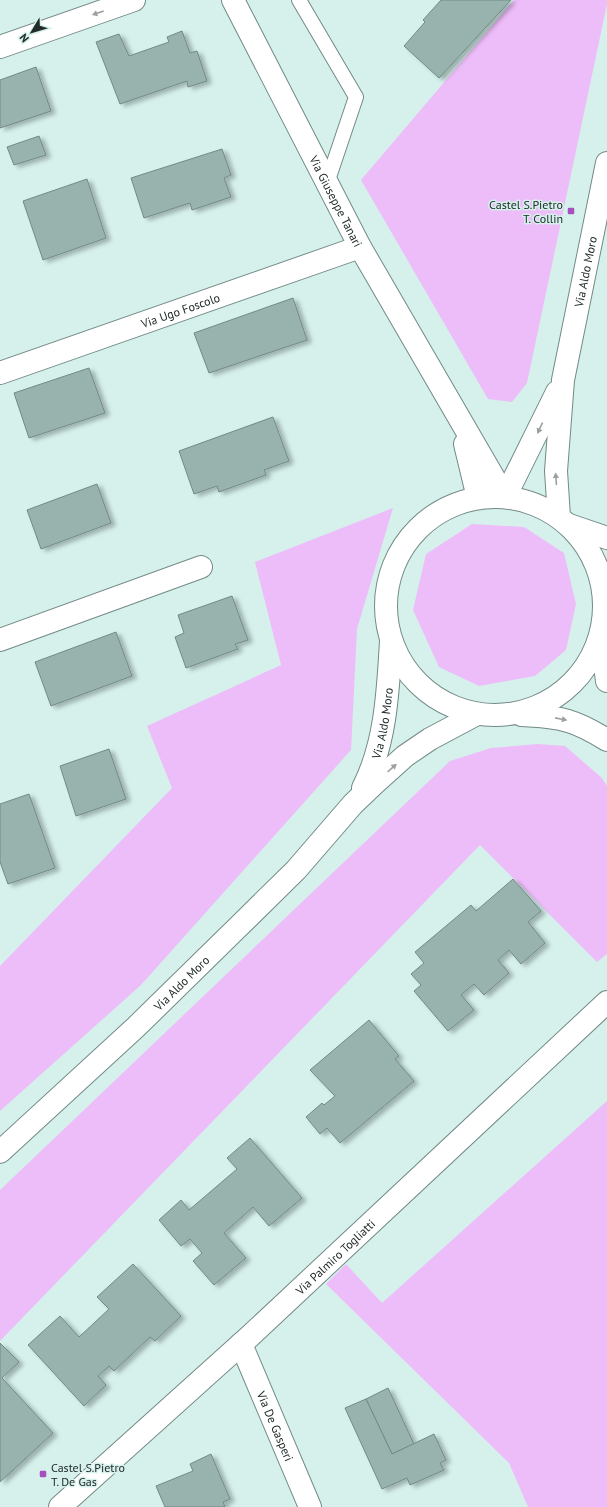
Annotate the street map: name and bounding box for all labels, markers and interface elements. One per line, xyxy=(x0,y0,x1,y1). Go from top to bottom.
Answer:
one-way arrow xyxy=(91,10,103,16)
north arrow xyxy=(12,12,52,52)
text: N xyxy=(16,31,32,45)
street label: Via Giuseppe Tanari xyxy=(306,152,366,249)
place label: Castel S.Pietro T. Collin xyxy=(489,197,563,226)
marker: Castel S.Pietro T. Collin xyxy=(566,206,576,216)
street label: Via Aldo Moro xyxy=(570,235,599,309)
street label: Via Ugo Foscolo xyxy=(138,289,222,331)
one-way arrow xyxy=(537,422,543,434)
one-way arrow xyxy=(553,473,560,485)
street label: Via Aldo Moro xyxy=(368,687,395,761)
one-way arrow xyxy=(555,717,567,723)
one-way arrow xyxy=(387,763,397,772)
street label: Via Aldo Moro xyxy=(150,952,212,1014)
street label: Via Palmiro Togliatti xyxy=(291,1216,378,1298)
street label: Via De Gasperi xyxy=(254,1388,297,1463)
place label: Castel S.Pietro T. De Gas xyxy=(51,1460,125,1489)
marker: Castel S.Pietro T. De Gas xyxy=(38,1469,48,1479)

